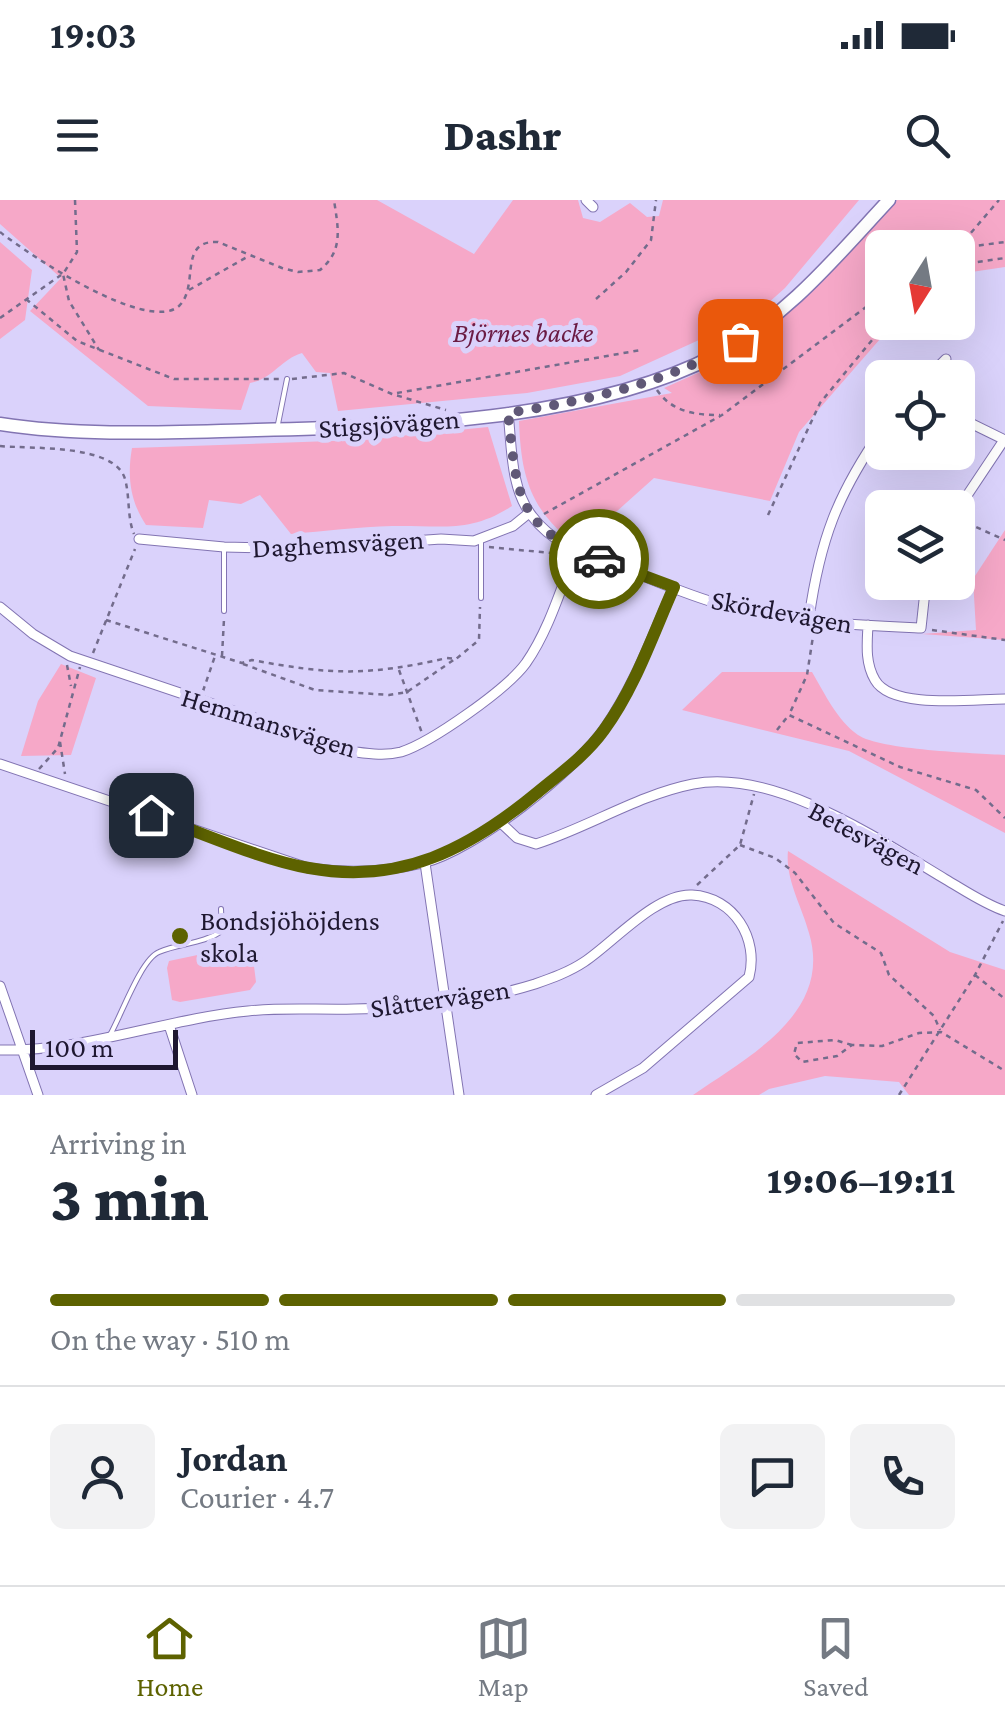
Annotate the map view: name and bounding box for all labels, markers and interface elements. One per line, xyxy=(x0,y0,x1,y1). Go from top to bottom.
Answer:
text: 19:03 xyxy=(50,14,137,56)
icon: menu xyxy=(50,108,105,163)
icon: search xyxy=(900,108,955,163)
text: Dashr xyxy=(443,110,562,160)
north arrow xyxy=(865,230,975,340)
map controls xyxy=(865,230,975,600)
pin xyxy=(698,299,783,384)
icon: bag xyxy=(713,314,768,369)
park label: Björnes backe xyxy=(453,317,594,349)
button: locate xyxy=(865,360,975,470)
street label: Stigsjövägen xyxy=(317,403,461,444)
button: layers xyxy=(865,490,975,600)
courier xyxy=(549,509,649,609)
street label: Daghemsvägen xyxy=(251,524,425,563)
icon: car xyxy=(572,532,627,587)
street label: Skördevägen xyxy=(709,584,855,639)
street label: Hemmansvägen xyxy=(178,681,360,764)
pin xyxy=(109,773,194,858)
icon: home xyxy=(124,788,179,843)
street label: Betesvägen xyxy=(804,794,930,881)
place label: Bondsjöhöjdens skola xyxy=(200,905,380,968)
marker: Bondsjöhöjdens skola xyxy=(169,925,191,947)
street label: Slåttervägen xyxy=(368,973,512,1024)
scale bar xyxy=(30,1025,178,1070)
text: 100 m xyxy=(45,1032,114,1063)
text: Arriving in xyxy=(50,1125,187,1161)
text: 19:06–19:11 xyxy=(767,1159,955,1201)
text: 3 min xyxy=(50,1162,209,1234)
text: On the way · 510 m xyxy=(50,1321,290,1357)
button: person xyxy=(50,1424,155,1529)
button: chat xyxy=(720,1424,825,1529)
button: phone xyxy=(850,1424,955,1529)
text: Jordan xyxy=(180,1437,288,1479)
text: Courier · 4.7 xyxy=(180,1479,334,1515)
tab: Home xyxy=(136,1611,203,1702)
tab: Map xyxy=(476,1611,531,1702)
tab: Saved xyxy=(803,1611,869,1702)

